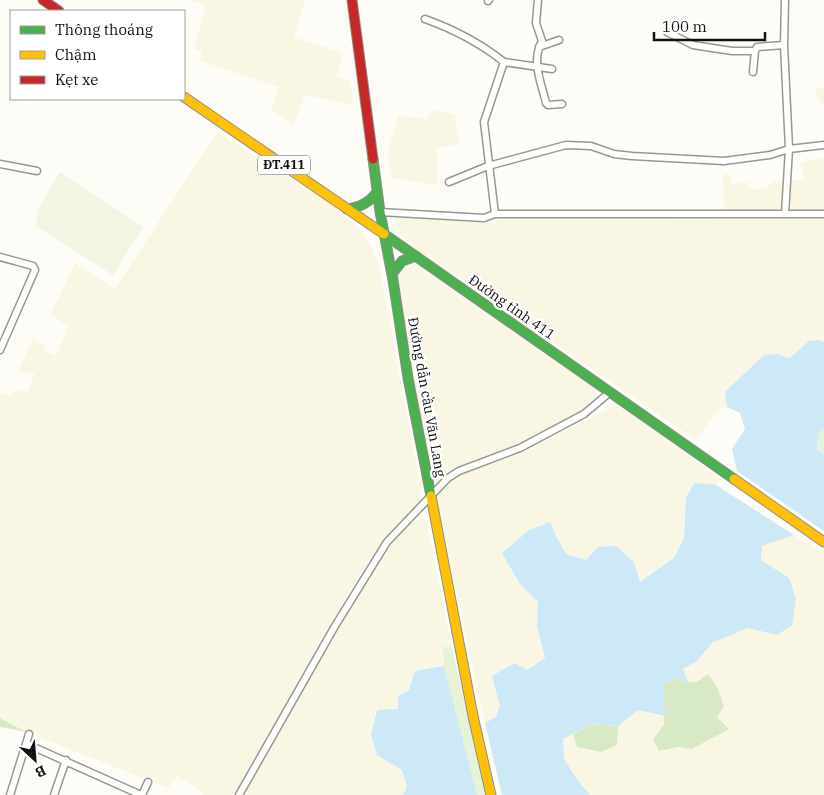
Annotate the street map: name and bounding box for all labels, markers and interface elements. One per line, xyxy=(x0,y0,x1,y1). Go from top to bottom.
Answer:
legend xyxy=(10,10,185,100)
scale bar xyxy=(654,10,765,42)
text: 100 m xyxy=(662,17,707,36)
text: Thông thoáng xyxy=(55,20,153,39)
text: Chậm xyxy=(55,45,97,64)
text: Kẹt xe xyxy=(55,70,98,89)
road number: ĐT.411 xyxy=(258,156,310,174)
street label: Đường tỉnh 411 xyxy=(465,270,559,344)
street label: Đường dẫn cầu Văn Lang xyxy=(404,316,450,479)
north arrow xyxy=(10,735,60,785)
text: B xyxy=(32,761,49,782)

